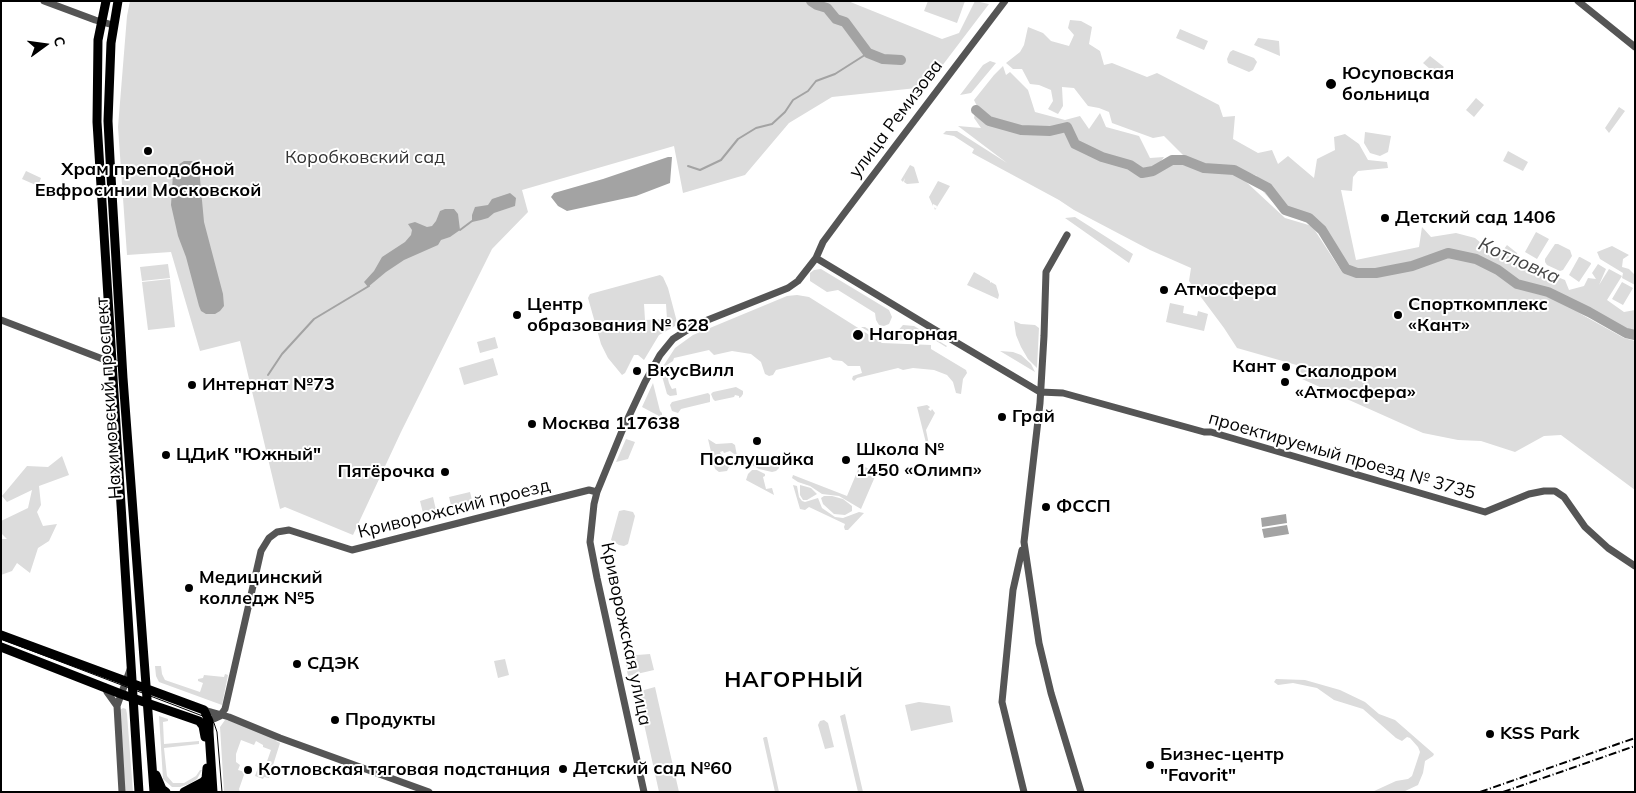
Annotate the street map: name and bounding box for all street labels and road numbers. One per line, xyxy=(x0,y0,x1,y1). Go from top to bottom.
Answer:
street label: улица Ремизова xyxy=(845,56,947,182)
street label: Нахимовский проспект xyxy=(91,296,127,500)
street label: проектируемый проезд № 3735 xyxy=(1206,407,1478,505)
street label: Криворожский проезд xyxy=(356,475,552,543)
street label: Криворожская улица xyxy=(596,540,656,728)

